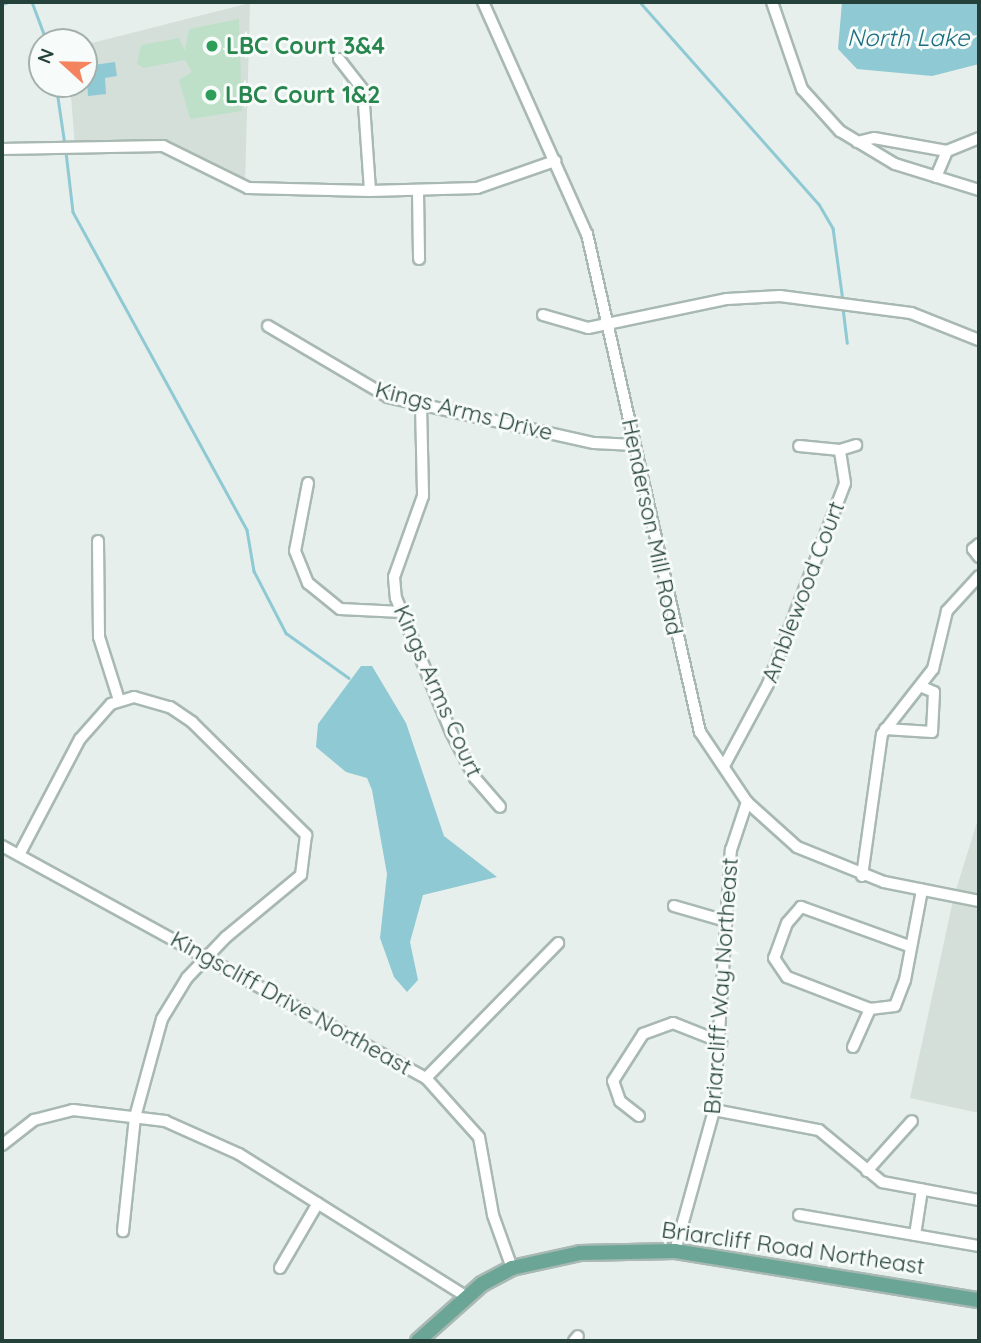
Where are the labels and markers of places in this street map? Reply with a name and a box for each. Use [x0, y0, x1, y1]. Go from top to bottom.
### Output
place label: LBC Court 3&4 [226, 32, 385, 60]
marker: LBC Court 3&4 [204, 38, 220, 54]
place label: LBC Court 1&2 [225, 81, 380, 109]
marker: LBC Court 1&2 [203, 87, 219, 103]

